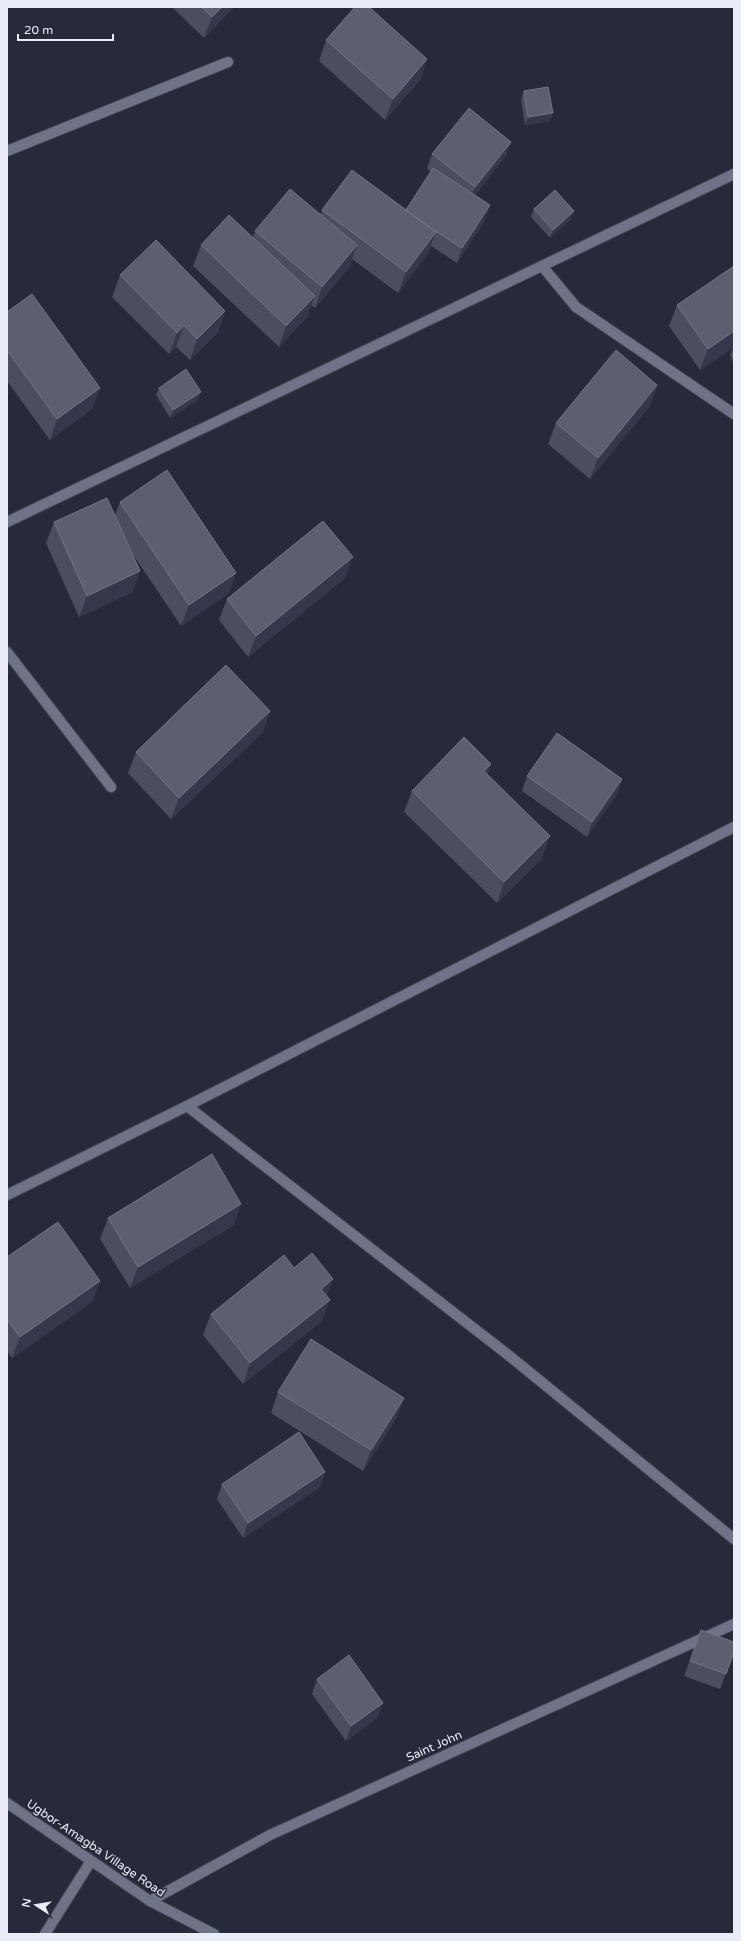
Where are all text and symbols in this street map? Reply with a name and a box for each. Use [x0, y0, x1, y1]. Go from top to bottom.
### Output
scale bar [18, 16, 113, 42]
text: 20 m [24, 23, 53, 37]
street label: Saint John [404, 1728, 464, 1764]
street label: Ugbor-Amagba Village Road [24, 1796, 168, 1900]
north arrow [16, 1885, 56, 1925]
text: N [19, 1897, 34, 1909]

